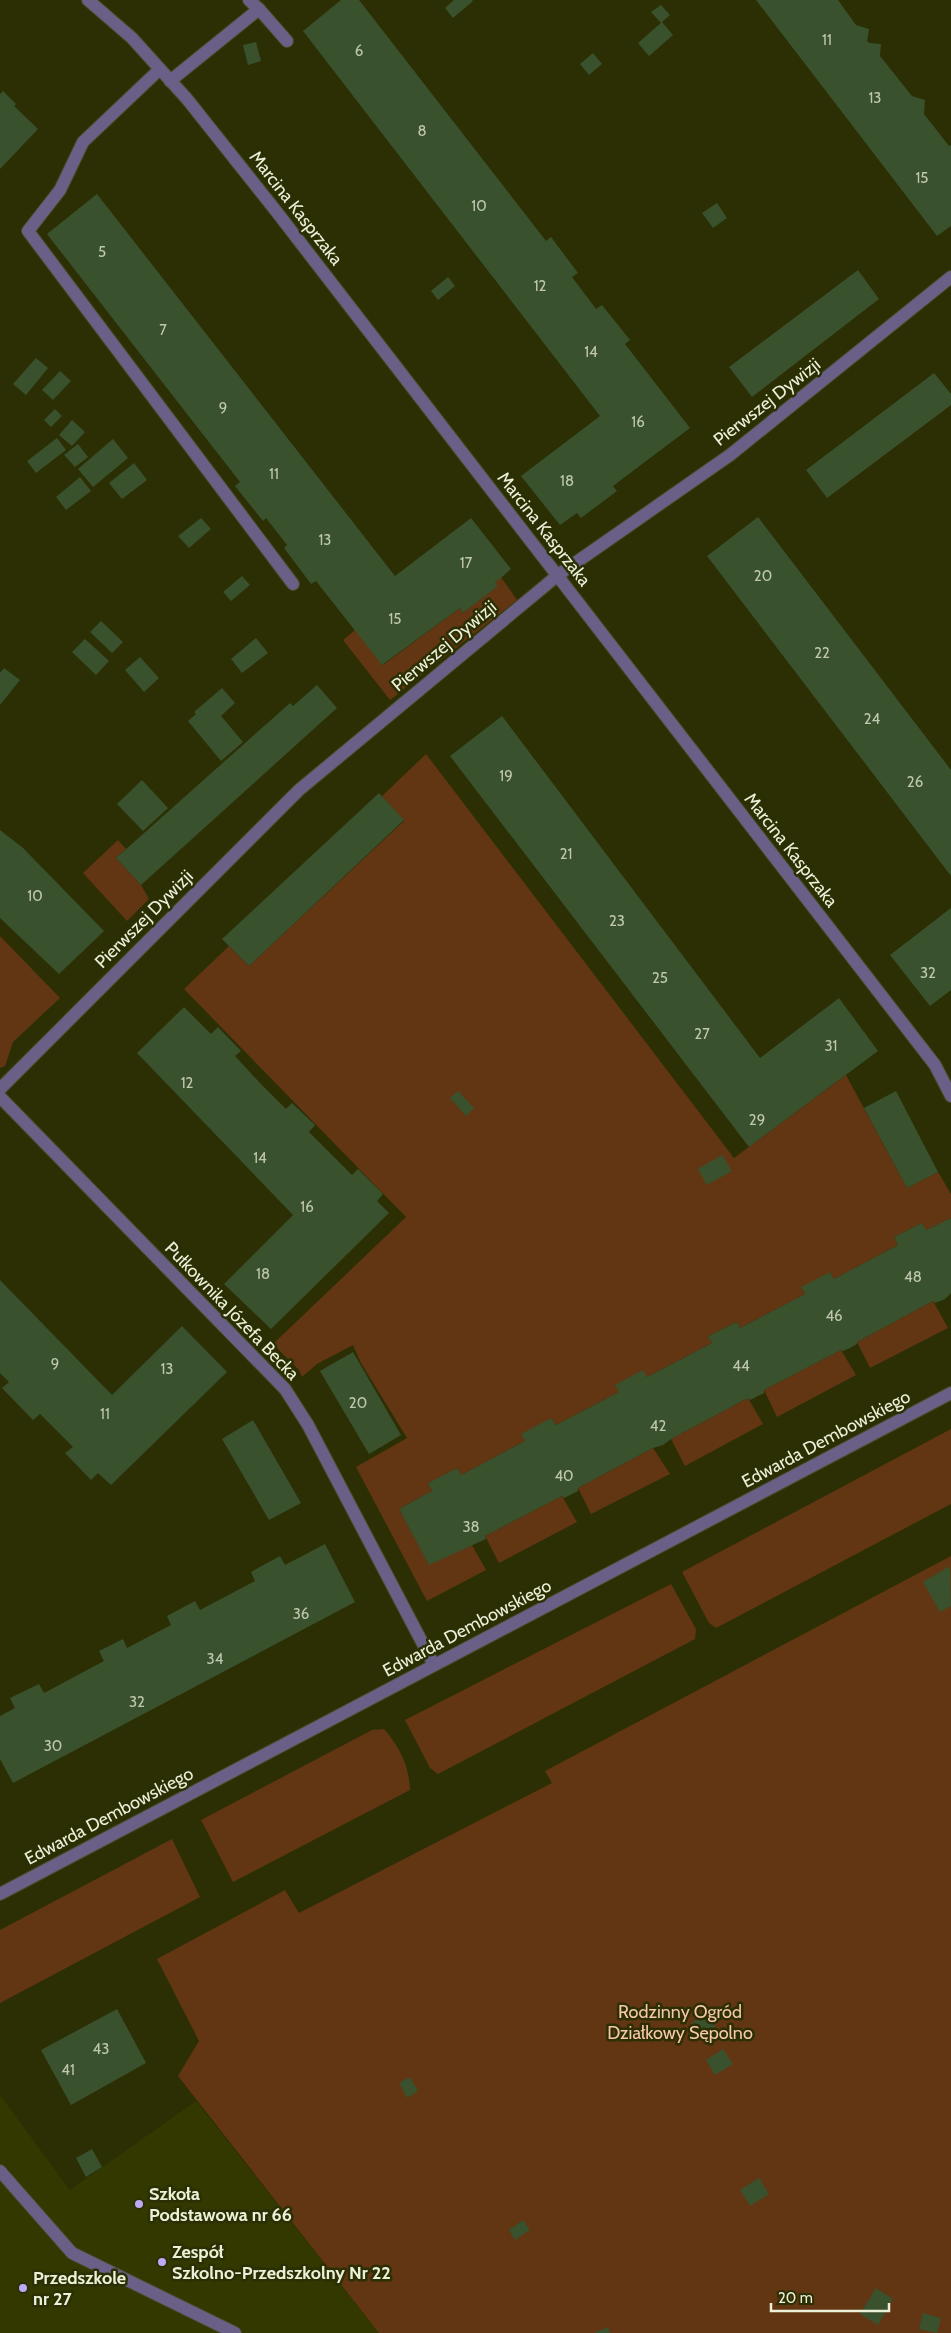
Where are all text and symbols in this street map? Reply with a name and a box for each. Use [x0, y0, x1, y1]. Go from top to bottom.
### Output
house number: 11 [822, 31, 832, 49]
house number: 6 [355, 42, 363, 60]
house number: 13 [868, 89, 882, 107]
house number: 8 [417, 122, 427, 140]
street label: Marcina Kasprzaka [245, 146, 348, 270]
house number: 15 [915, 169, 929, 187]
house number: 10 [471, 197, 487, 215]
house number: 5 [98, 243, 106, 261]
house number: 12 [534, 277, 547, 295]
house number: 7 [159, 321, 167, 339]
house number: 14 [584, 343, 598, 361]
street label: Pierwszej Dywizji [709, 353, 825, 451]
house number: 9 [219, 399, 227, 417]
house number: 16 [631, 413, 645, 431]
house number: 11 [269, 465, 279, 483]
street label: Marcina Kasprzaka [493, 467, 596, 591]
house number: 18 [560, 472, 574, 490]
house number: 13 [318, 531, 332, 549]
house number: 17 [460, 554, 473, 572]
house number: 20 [754, 567, 772, 585]
street label: Pierwszej Dywizji [387, 596, 501, 696]
house number: 15 [388, 610, 402, 628]
house number: 22 [814, 644, 830, 662]
house number: 24 [864, 710, 881, 728]
house number: 19 [499, 767, 513, 785]
house number: 26 [907, 773, 923, 791]
street label: Marcina Kasprzaka [740, 788, 843, 912]
house number: 21 [560, 845, 572, 863]
street label: Pierwszej Dywizji [90, 865, 198, 973]
house number: 10 [27, 887, 43, 905]
house number: 23 [609, 912, 625, 930]
house number: 32 [920, 964, 936, 982]
house number: 25 [652, 969, 668, 987]
house number: 27 [694, 1025, 710, 1043]
house number: 31 [824, 1037, 838, 1055]
house number: 12 [181, 1074, 194, 1092]
house number: 29 [749, 1111, 765, 1129]
house number: 14 [253, 1149, 267, 1167]
house number: 16 [300, 1198, 314, 1216]
street label: Pułkownika Józefa Becka [160, 1237, 304, 1385]
house number: 18 [256, 1265, 270, 1283]
house number: 48 [904, 1268, 922, 1286]
house number: 46 [825, 1307, 843, 1325]
house number: 9 [51, 1355, 59, 1373]
house number: 44 [732, 1357, 750, 1375]
house number: 13 [160, 1360, 174, 1378]
street label: Edwarda Dembowskiego [738, 1385, 914, 1493]
house number: 20 [349, 1394, 367, 1412]
house number: 11 [100, 1405, 110, 1423]
house number: 42 [650, 1417, 666, 1435]
house number: 40 [554, 1467, 574, 1485]
house number: 38 [462, 1518, 480, 1536]
street label: Edwarda Dembowskiego [379, 1574, 555, 1682]
house number: 36 [293, 1605, 309, 1623]
house number: 34 [207, 1650, 224, 1668]
house number: 32 [129, 1693, 145, 1711]
house number: 30 [44, 1737, 62, 1755]
street label: Edwarda Dembowskiego [21, 1762, 197, 1870]
park label: Rodzinny Ogród Działkowy Sępolno [607, 2001, 753, 2044]
house number: 43 [93, 2040, 109, 2058]
house number: 41 [61, 2061, 75, 2079]
place label: Szkoła Podstawowa nr 66 [149, 2183, 292, 2226]
marker: Szkoła Podstawowa nr 66 [133, 2198, 145, 2210]
place label: Zespół Szkolno-Przedszkolny Nr 22 [172, 2241, 391, 2284]
marker: Zespół Szkolno-Przedszkolny Nr 22 [156, 2256, 168, 2268]
place label: Przedszkole nr 27 [33, 2267, 126, 2310]
scale bar [771, 2280, 888, 2312]
marker: Przedszkole nr 27 [17, 2282, 29, 2294]
text: 20 m [778, 2289, 813, 2307]

